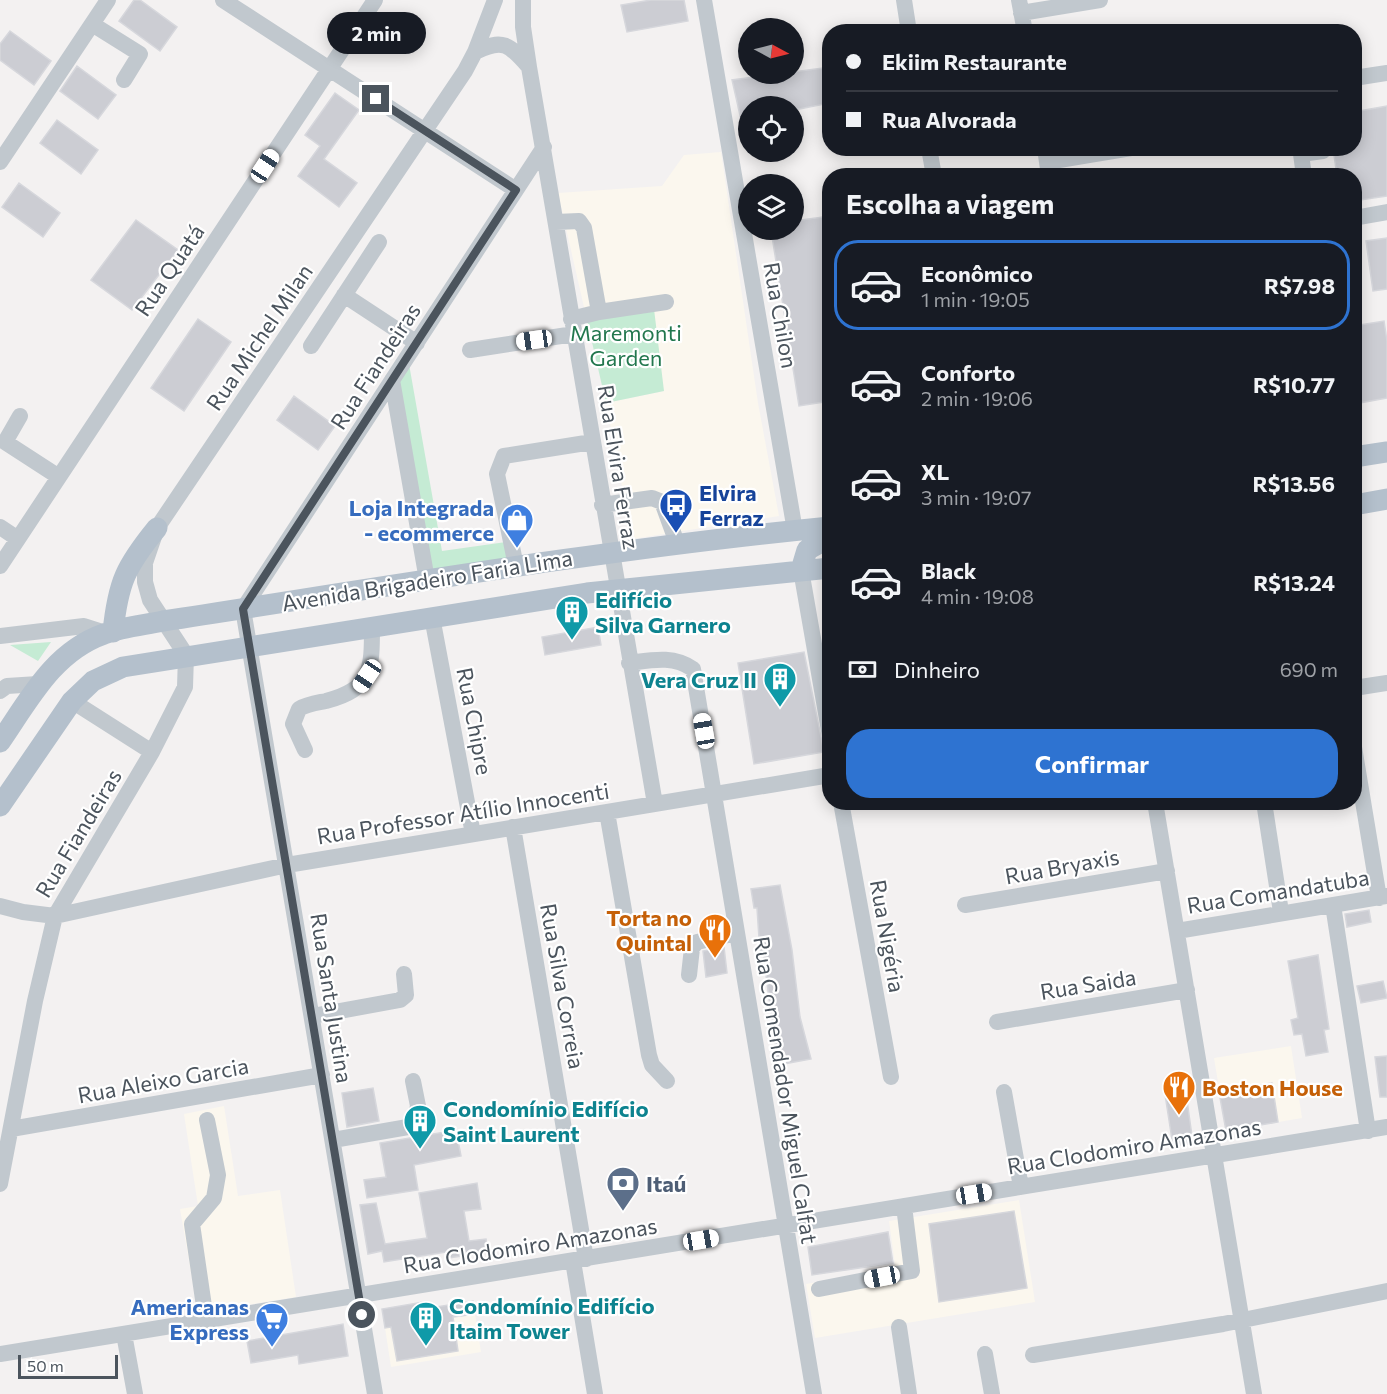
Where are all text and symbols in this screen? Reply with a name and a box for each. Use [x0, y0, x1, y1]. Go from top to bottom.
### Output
callout: 2 min [326, 12, 425, 54]
north arrow [738, 18, 804, 84]
map controls [738, 18, 804, 240]
text: 2 min [352, 21, 401, 45]
text: Ekiim Restaurante [882, 48, 1067, 75]
route end [362, 85, 389, 112]
button: locate [738, 96, 804, 162]
text: Rua Alvorada [882, 106, 1017, 133]
car [248, 146, 282, 186]
button: layers [738, 174, 804, 240]
text: Escolha a viagem [846, 187, 1054, 220]
street label: Rua Quatá [128, 219, 210, 321]
icon: car [849, 258, 903, 312]
street label: Rua Michel Milan [200, 259, 318, 415]
street label: Rua Chilon [758, 260, 804, 370]
text: Econômico [921, 260, 1033, 287]
text: R$7.98 [1264, 272, 1335, 299]
text: 1 min · 19:05 [921, 287, 1030, 311]
street label: Rua Fiandeiras [324, 298, 426, 434]
park label: Maremonti Garden [570, 319, 682, 371]
car [515, 329, 553, 351]
icon: car [849, 357, 903, 411]
text: Conforto [921, 359, 1015, 386]
text: R$10.77 [1253, 371, 1335, 398]
street label: Rua Elvira Ferraz [593, 383, 645, 551]
text: 2 min · 19:06 [921, 386, 1033, 410]
icon: car [849, 456, 903, 510]
text: XL [921, 458, 949, 485]
text: R$13.56 [1252, 470, 1335, 497]
place label: Elvira Ferraz [699, 479, 764, 531]
text: 3 min · 19:07 [921, 485, 1032, 509]
bus stop icon: Elvira Ferraz [658, 487, 694, 534]
place label: Loja Integrada - ecommerce [349, 494, 494, 546]
shop icon: Loja Integrada - ecommerce [499, 502, 535, 549]
street label: Avenida Brigadeiro Faria Lima [280, 544, 574, 616]
icon: car [849, 555, 903, 609]
text: Black [921, 557, 976, 584]
text: R$13.24 [1253, 569, 1335, 596]
text: 4 min · 19:08 [921, 584, 1034, 608]
place label: Edifício Silva Garnero [595, 586, 731, 638]
building icon: Edifício Silva Garnero [554, 594, 590, 641]
icon: cash [846, 653, 879, 686]
car [349, 656, 385, 696]
text: Dinheiro [894, 656, 980, 683]
text: 690 m [1280, 657, 1338, 681]
building icon: Vera Cruz II [762, 661, 798, 708]
street label: Rua Chipre [451, 665, 499, 777]
place label: Vera Cruz II [641, 666, 757, 693]
car [692, 712, 716, 750]
button: Confirmar [846, 729, 1338, 798]
street label: Rua Fiandeiras [29, 764, 127, 902]
street label: Rua Professor Atílio Innocenti [315, 777, 611, 849]
street label: Rua Bryaxis [1003, 843, 1121, 889]
street label: Rua Comandatuba [1185, 863, 1371, 919]
street label: Rua Nigéria [865, 877, 911, 995]
street label: Rua Silva Correia [535, 901, 591, 1071]
place label: Torta no Quintal [606, 904, 692, 956]
street label: Rua Santa Justina [305, 911, 359, 1085]
restaurant icon: Torta no Quintal [697, 912, 733, 959]
street label: Rua Comendador Miguel Calfat [748, 934, 824, 1246]
street label: Rua Saida [1038, 963, 1138, 1005]
street label: Rua Aleixo Garcia [75, 1052, 251, 1108]
restaurant icon: Boston House [1161, 1069, 1197, 1116]
place label: Boston House [1202, 1074, 1343, 1101]
place label: Condomínio Edifício Saint Laurent [443, 1095, 649, 1147]
building icon: Condomínio Edifício Saint Laurent [402, 1103, 438, 1150]
street label: Rua Clodomiro Amazonas [1005, 1113, 1263, 1179]
bank icon: Itaú [605, 1165, 641, 1212]
place label: Itaú [646, 1170, 686, 1197]
car [955, 1182, 993, 1206]
street label: Rua Clodomiro Amazonas [401, 1212, 659, 1278]
car [682, 1228, 720, 1252]
car [863, 1265, 901, 1289]
place label: Condomínio Edifício Itaim Tower [449, 1292, 655, 1344]
place label: Americanas Express [130, 1293, 249, 1345]
building icon: Condomínio Edifício Itaim Tower [408, 1300, 444, 1347]
supermarket icon: Americanas Express [254, 1301, 290, 1348]
route start [348, 1301, 375, 1328]
scale bar [18, 1352, 118, 1380]
text: 50 m [27, 1356, 64, 1375]

